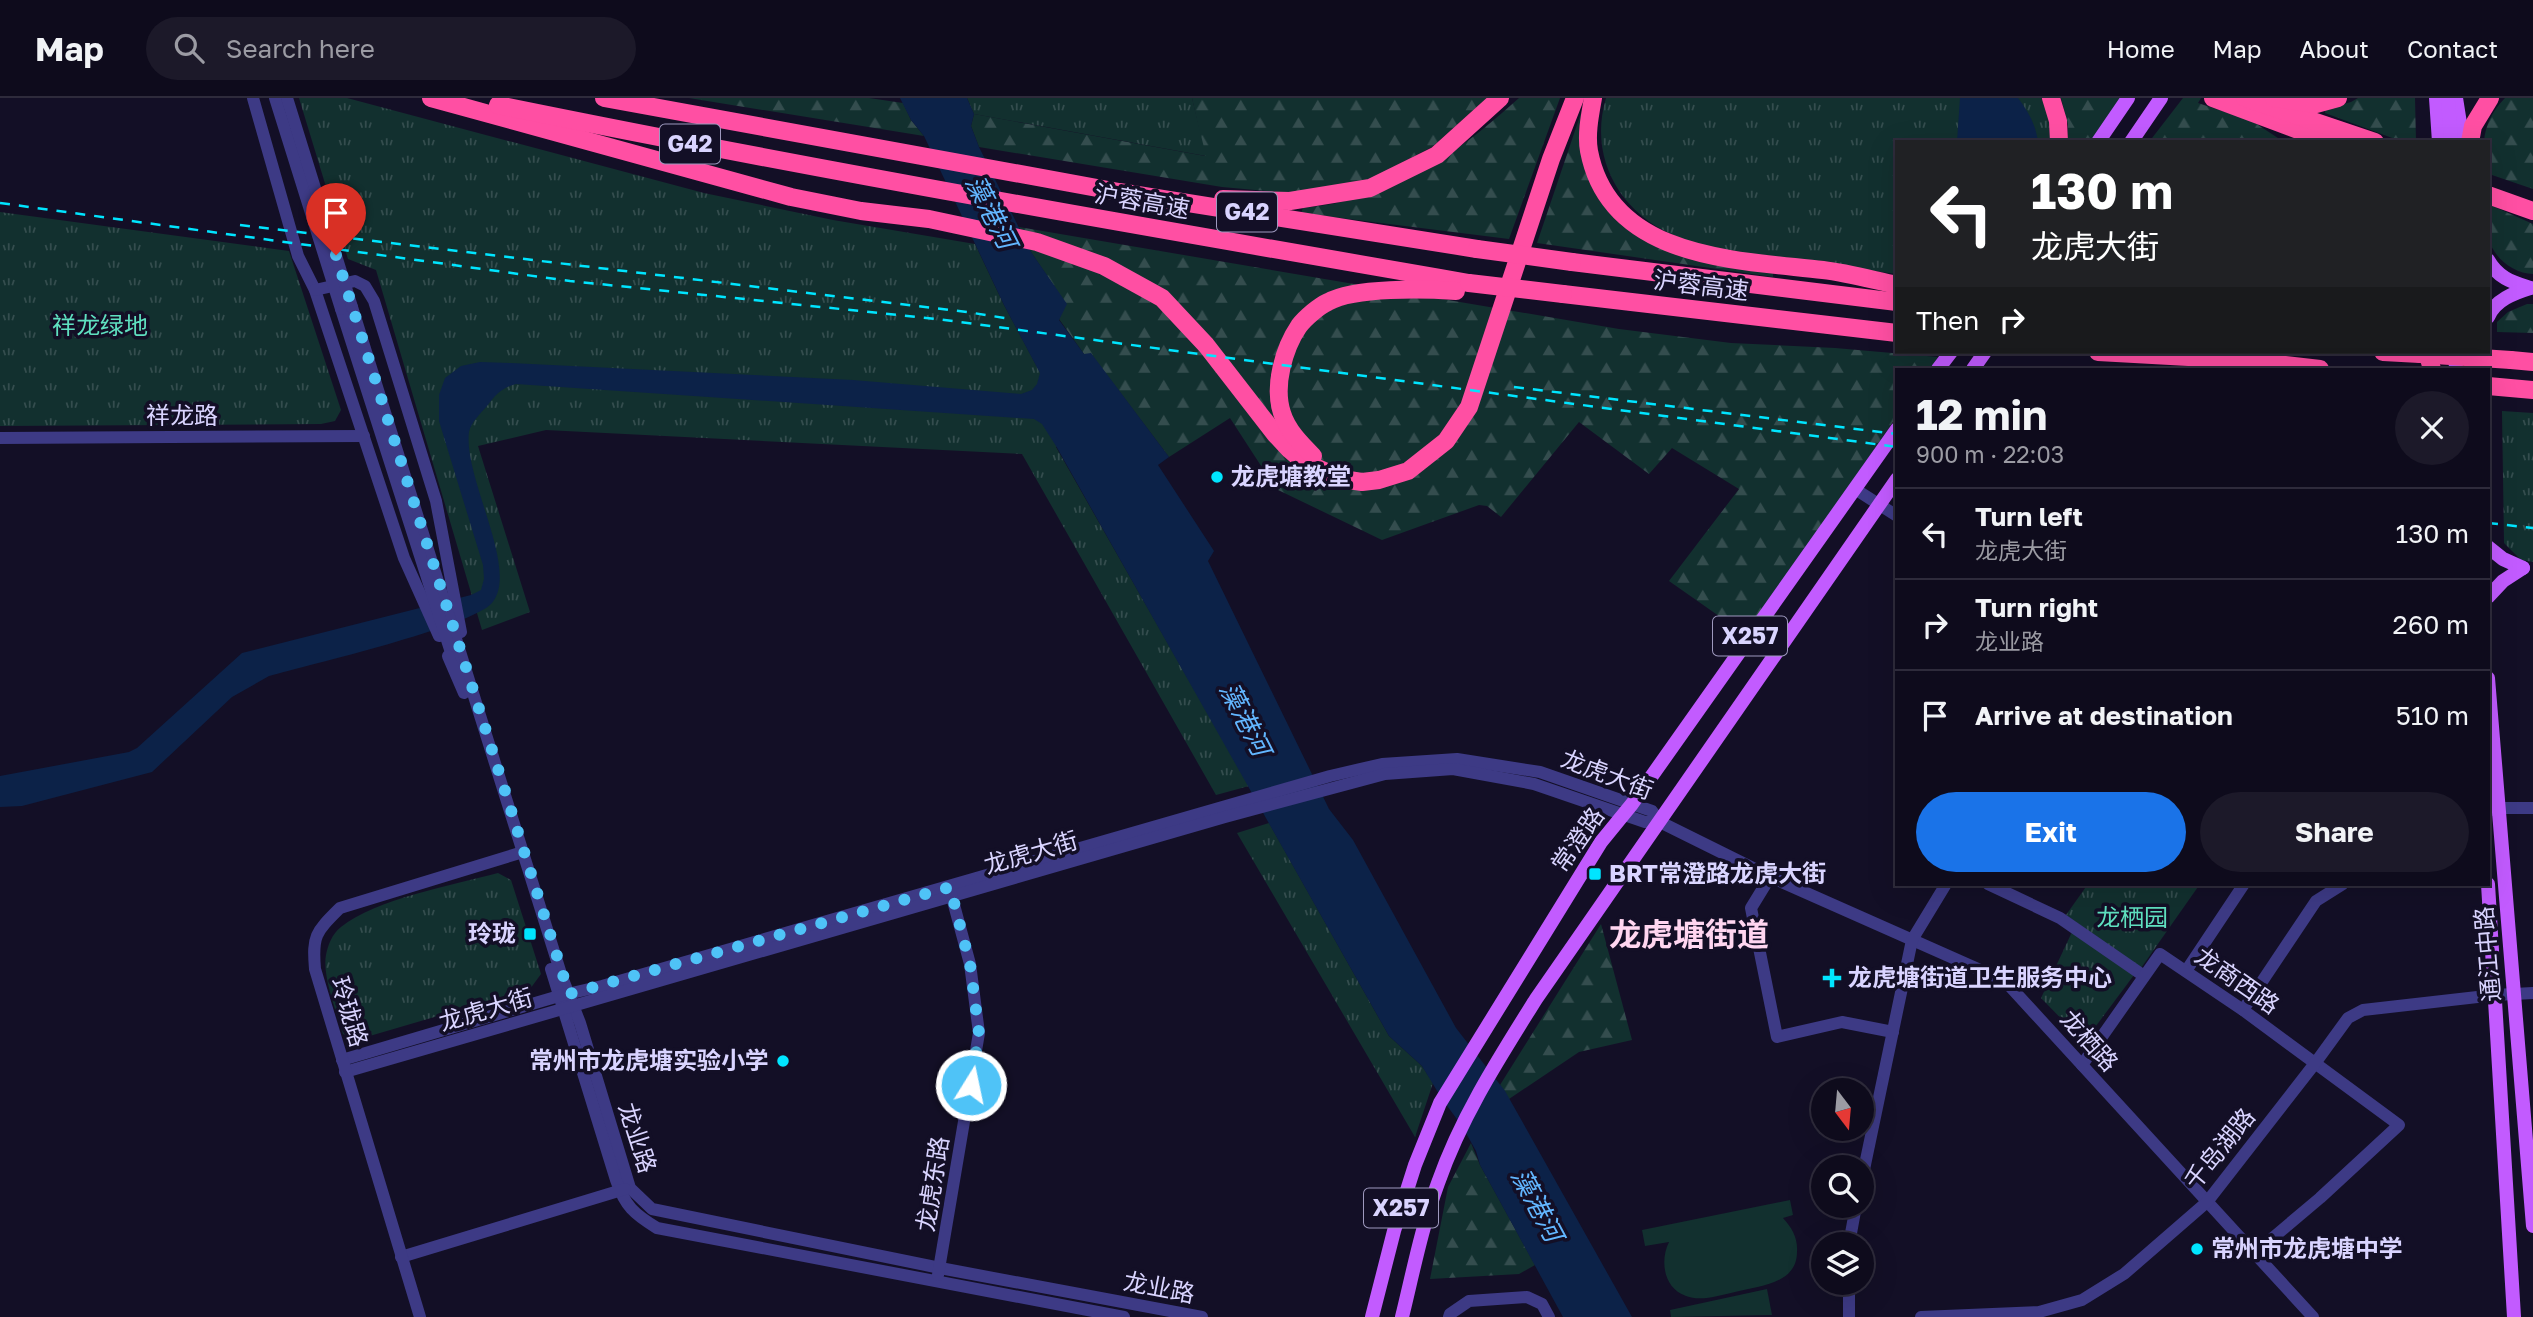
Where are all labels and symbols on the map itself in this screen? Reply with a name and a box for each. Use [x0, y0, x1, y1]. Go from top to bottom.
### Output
road number: G42 [660, 124, 720, 164]
water label: 藻港河 [960, 170, 1025, 258]
street label: 沪蓉高速 [1092, 178, 1192, 223]
pin [306, 183, 366, 255]
road number: G42 [1217, 192, 1277, 232]
street label: 沪蓉高速 [1652, 264, 1751, 305]
park label: 祥龙绿地 [52, 310, 148, 339]
street label: 祥龙路 [146, 400, 218, 429]
place label: 龙虎塘教堂 [1231, 461, 1351, 490]
marker: 龙虎塘教堂 [1209, 469, 1225, 485]
road number: X257 [1713, 616, 1787, 656]
water label: 藻港河 [1214, 677, 1279, 765]
street label: 龙虎大街 [1558, 743, 1658, 804]
street label: 常澄路 [1544, 801, 1609, 877]
street label: 龙虎大街 [980, 824, 1081, 879]
place label: BRT常澄路龙虎大街 [1609, 858, 1826, 887]
marker: BRT常澄路龙虎大街 [1587, 866, 1603, 882]
park label: 龙栖园 [2096, 902, 2168, 931]
street label: 通江中路 [2468, 905, 2505, 1003]
district label: 龙虎塘街道 [1609, 915, 1769, 953]
place label: 玲珑 [468, 918, 516, 947]
marker: 玲珑 [522, 926, 538, 942]
street label: 龙商西路 [2190, 940, 2285, 1019]
place label: 龙虎塘街道卫生服务中心 [1848, 962, 2112, 991]
marker: 龙虎塘街道卫生服务中心 [1822, 968, 1842, 988]
street label: 玲珑路 [326, 973, 375, 1050]
street label: 龙虎大街 [435, 981, 536, 1036]
street label: 龙栖路 [2055, 1004, 2125, 1076]
place label: 常州市龙虎塘实验小学 [529, 1045, 769, 1074]
position arrow [934, 1048, 1008, 1122]
marker: 常州市龙虎塘实验小学 [775, 1053, 791, 1069]
north arrow [1811, 1078, 1874, 1141]
street label: 龙业路 [614, 1099, 663, 1176]
street label: 千岛湖路 [2177, 1102, 2260, 1194]
street label: 龙虎东路 [910, 1134, 953, 1233]
water label: 藻港河 [1505, 1163, 1572, 1251]
road number: X257 [1364, 1189, 1438, 1228]
place label: 常州市龙虎塘中学 [2211, 1233, 2403, 1262]
marker: 常州市龙虎塘中学 [2189, 1241, 2205, 1257]
street label: 龙业路 [1121, 1265, 1197, 1308]

